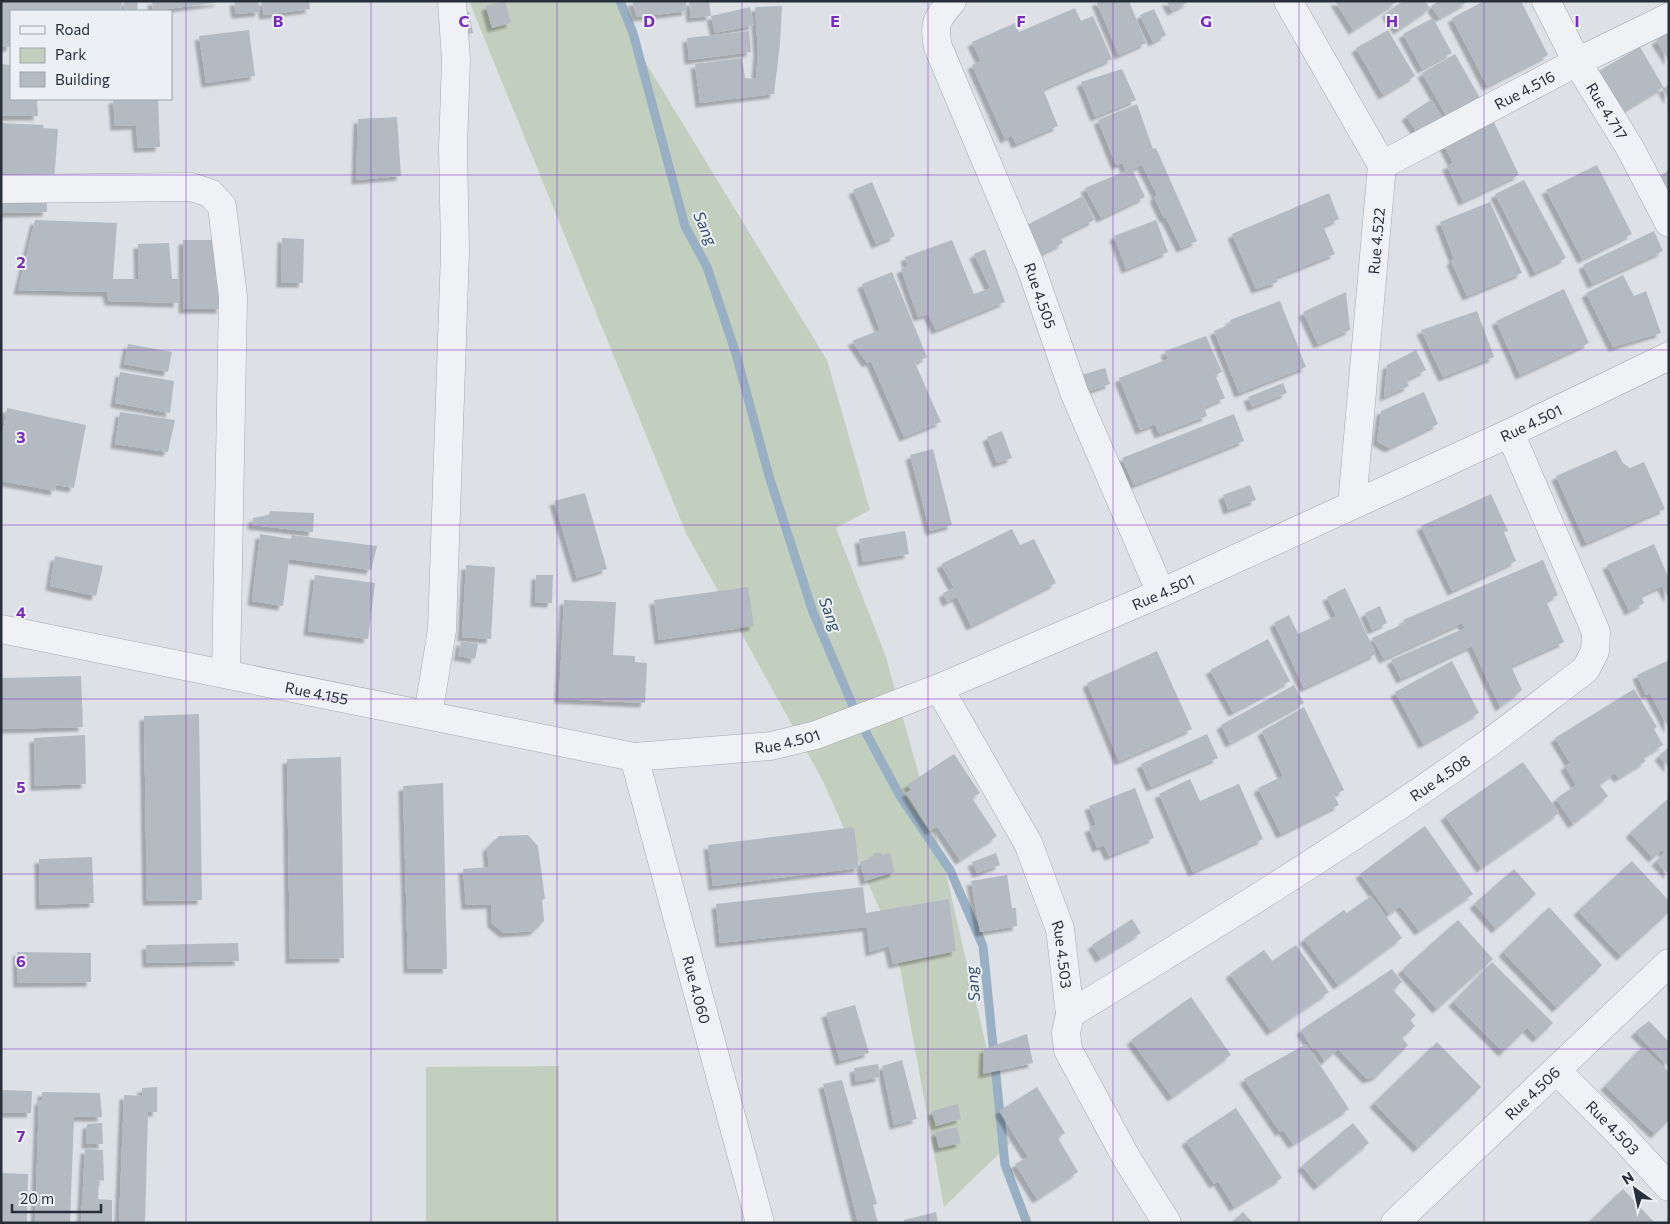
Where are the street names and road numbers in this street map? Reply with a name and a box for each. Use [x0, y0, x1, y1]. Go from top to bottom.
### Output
street label: Rue 4.516 [1491, 66, 1558, 113]
street label: Rue 4.717 [1583, 79, 1632, 143]
street label: Rue 4.522 [1364, 207, 1388, 275]
street label: Rue 4.505 [1021, 260, 1060, 331]
street label: Rue 4.501 [1497, 400, 1565, 445]
street label: Rue 4.501 [1129, 570, 1197, 613]
street label: Rue 4.155 [283, 678, 350, 708]
street label: Rue 4.501 [754, 725, 823, 756]
street label: Rue 4.508 [1406, 750, 1473, 805]
street label: Rue 4.503 [1049, 918, 1076, 989]
street label: Rue 4.060 [679, 953, 715, 1026]
street label: Rue 4.506 [1501, 1063, 1563, 1123]
street label: Rue 4.503 [1583, 1097, 1643, 1158]

